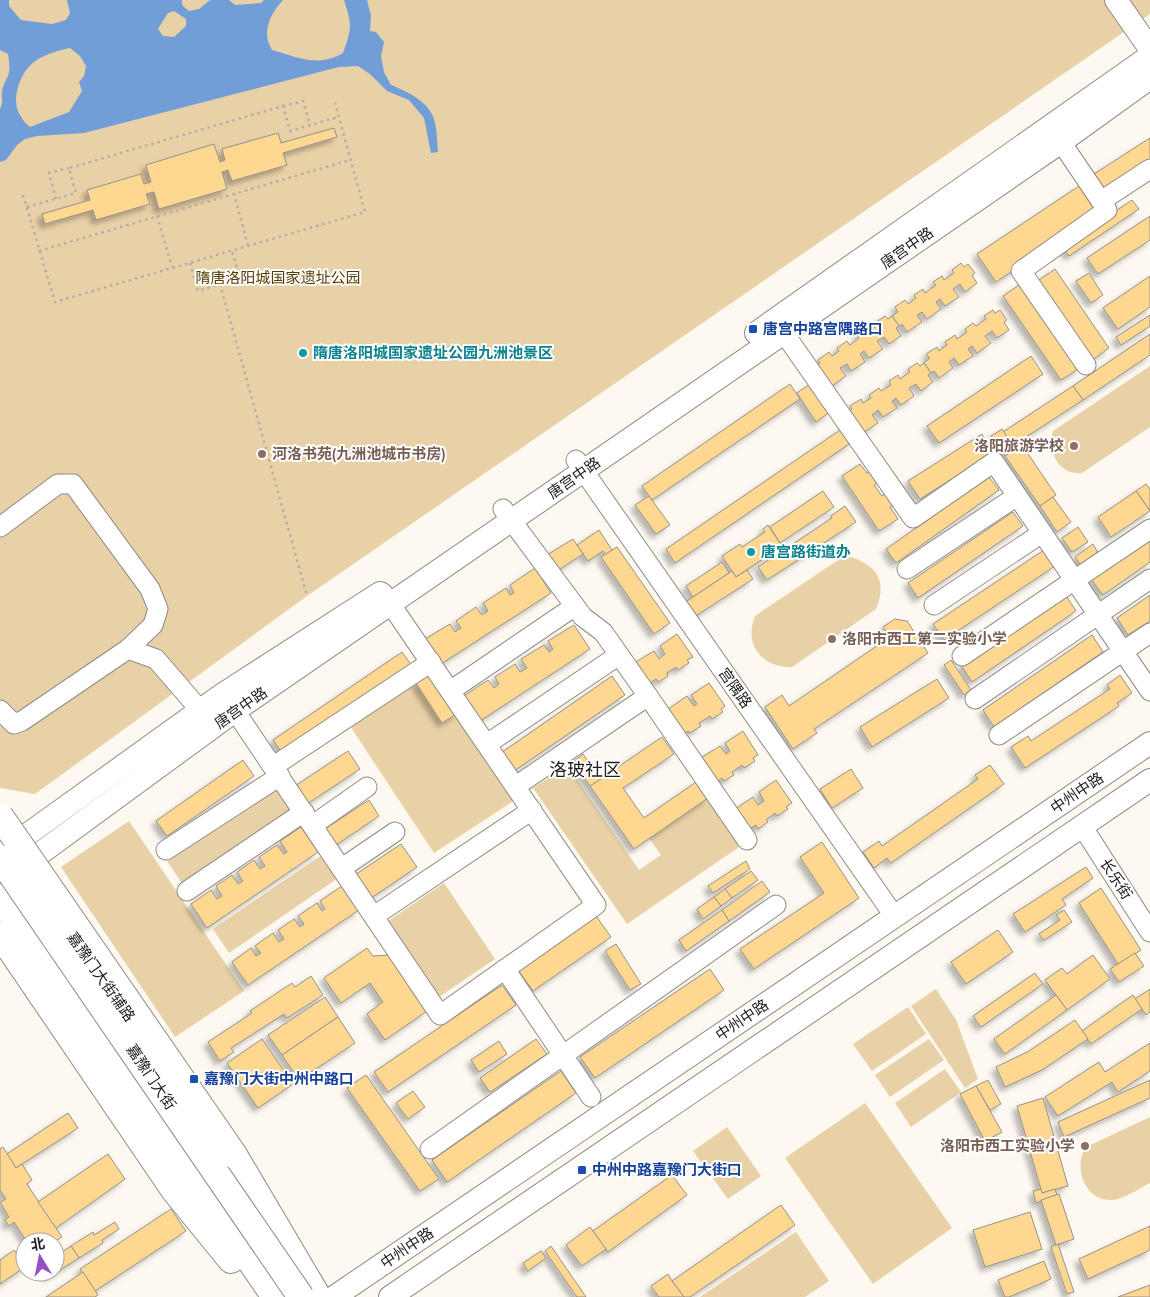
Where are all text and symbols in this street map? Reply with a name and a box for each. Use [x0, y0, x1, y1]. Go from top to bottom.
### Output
street label: 唐宫中路 [877, 223, 937, 273]
park label: 隋唐洛阳城国家遗址公园 [195, 268, 361, 287]
place label: 唐宫中路宫隅路口 [763, 319, 883, 338]
marker: 唐宫中路宫隅路口 [747, 323, 759, 335]
place label: 隋唐洛阳城国家遗址公园九洲池景区 [313, 343, 553, 362]
marker: 隋唐洛阳城国家遗址公园九洲池景区 [297, 347, 309, 359]
place label: 洛阳旅游学校 [974, 436, 1064, 455]
marker: 洛阳旅游学校 [1068, 440, 1080, 452]
place label: 河洛书苑(九洲池城市书房) [272, 444, 445, 463]
marker: 河洛书苑(九洲池城市书房) [256, 448, 268, 460]
street label: 唐宫中路 [544, 453, 604, 503]
place label: 唐宫路街道办 [761, 542, 851, 561]
marker: 唐宫路街道办 [745, 546, 757, 558]
place label: 洛阳市西工第二实验小学 [842, 629, 1007, 648]
marker: 洛阳市西工第二实验小学 [826, 633, 838, 645]
street label: 宫隅路 [715, 664, 756, 712]
street label: 唐宫中路 [211, 683, 271, 733]
district label: 洛玻社区 [549, 758, 621, 781]
street label: 中州中路 [1047, 768, 1107, 817]
street label: 长乐街 [1096, 855, 1137, 903]
street label: 嘉豫门大街辅路 [64, 928, 139, 1025]
street label: 中州中路 [712, 995, 772, 1044]
street label: 嘉豫门大街 [123, 1040, 180, 1113]
place label: 嘉豫门大街中州中路口 [204, 1069, 354, 1088]
marker: 嘉豫门大街中州中路口 [188, 1073, 200, 1085]
place label: 洛阳市西工实验小学 [940, 1136, 1075, 1155]
marker: 洛阳市西工实验小学 [1079, 1140, 1091, 1152]
place label: 中州中路嘉豫门大街口 [592, 1160, 742, 1179]
marker: 中州中路嘉豫门大街口 [576, 1164, 588, 1176]
street label: 中州中路 [377, 1223, 437, 1272]
north arrow [15, 1232, 65, 1282]
text: 北 [29, 1234, 46, 1254]

